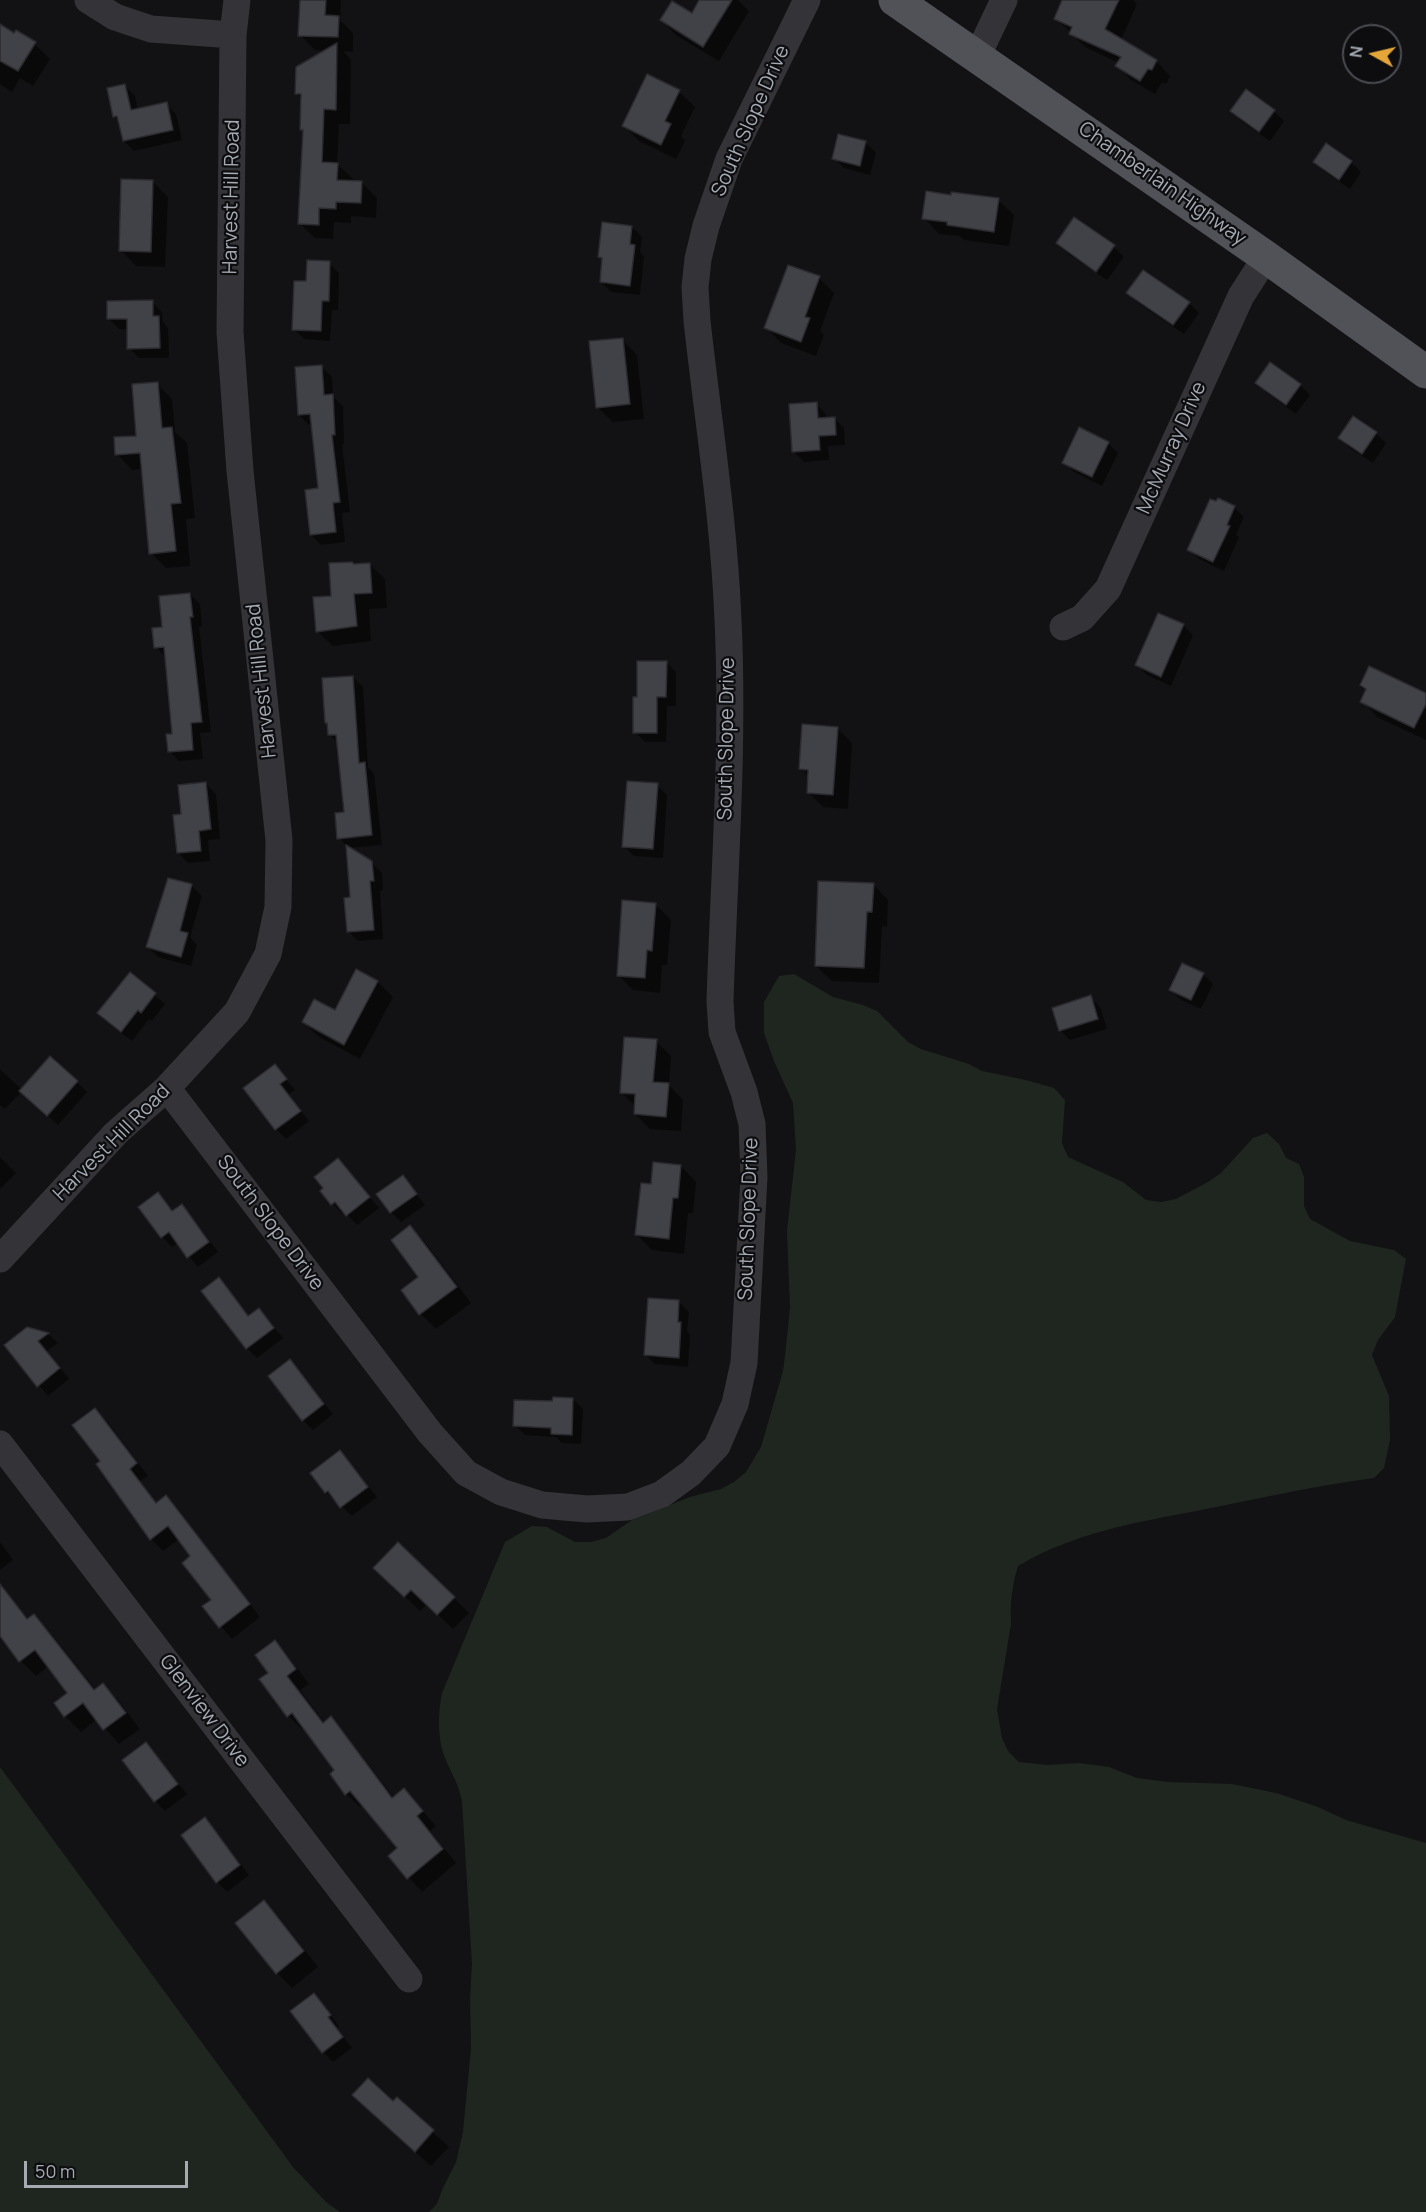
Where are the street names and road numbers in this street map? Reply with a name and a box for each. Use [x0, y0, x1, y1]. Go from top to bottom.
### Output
street label: South Slope Drive [707, 42, 795, 200]
street label: Chamberlain Highway [1074, 117, 1250, 251]
street label: Harvest Hill Road [219, 119, 245, 275]
street label: McMurray Drive [1132, 378, 1212, 518]
street label: Harvest Hill Road [242, 603, 282, 759]
street label: South Slope Drive [714, 657, 740, 821]
street label: Harvest Hill Road [49, 1080, 175, 1206]
street label: South Slope Drive [734, 1137, 764, 1301]
street label: South Slope Drive [211, 1151, 329, 1295]
street label: Glenview Drive [154, 1650, 254, 1772]

